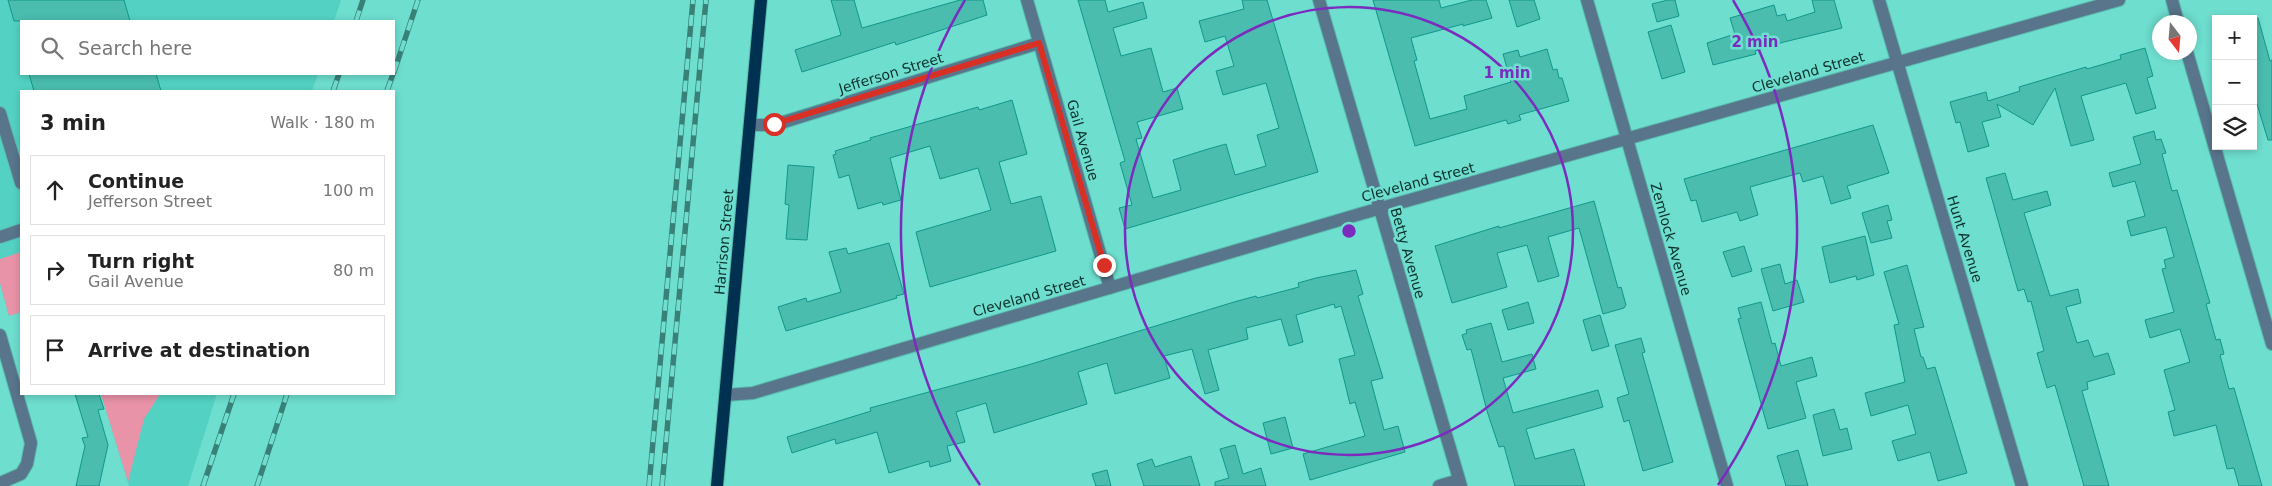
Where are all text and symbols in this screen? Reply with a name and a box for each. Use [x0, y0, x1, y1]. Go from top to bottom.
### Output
north arrow [2152, 15, 2197, 60]
map controls [2212, 15, 2257, 150]
button: + [2212, 15, 2257, 60]
search box [20, 20, 395, 75]
text: 2 min [1731, 33, 1779, 51]
icon: search [38, 34, 66, 62]
text: Search here [78, 37, 192, 59]
street label: Cleveland Street [1750, 48, 1867, 96]
street label: Jefferson Street [836, 49, 946, 97]
button: − [2212, 60, 2257, 105]
text: 1 min [1483, 64, 1531, 82]
street label: Gail Avenue [1064, 98, 1102, 182]
button: layers [2212, 105, 2257, 150]
text: 3 min [40, 111, 106, 135]
text: Walk · 180 m [270, 113, 375, 132]
route start [763, 113, 786, 136]
street label: Cleveland Street [1360, 159, 1477, 205]
text: Continue [88, 170, 184, 192]
icon: ahead [41, 176, 69, 204]
text: 100 m [323, 181, 374, 200]
street label: Zemlock Avenue [1647, 181, 1695, 297]
street label: Harrison Street [711, 188, 737, 295]
text: Jefferson Street [88, 192, 212, 211]
street label: Hunt Avenue [1944, 194, 1986, 284]
street label: Betty Avenue [1387, 206, 1429, 300]
centre of rings [1340, 222, 1358, 240]
text: Turn right [88, 250, 194, 272]
route end [1093, 254, 1116, 277]
icon: right [41, 256, 69, 284]
text: 80 m [333, 261, 374, 280]
text: Gail Avenue [88, 272, 184, 291]
street label: Cleveland Street [971, 272, 1088, 320]
icon: arrive [41, 336, 69, 364]
text: Arrive at destination [88, 339, 310, 361]

